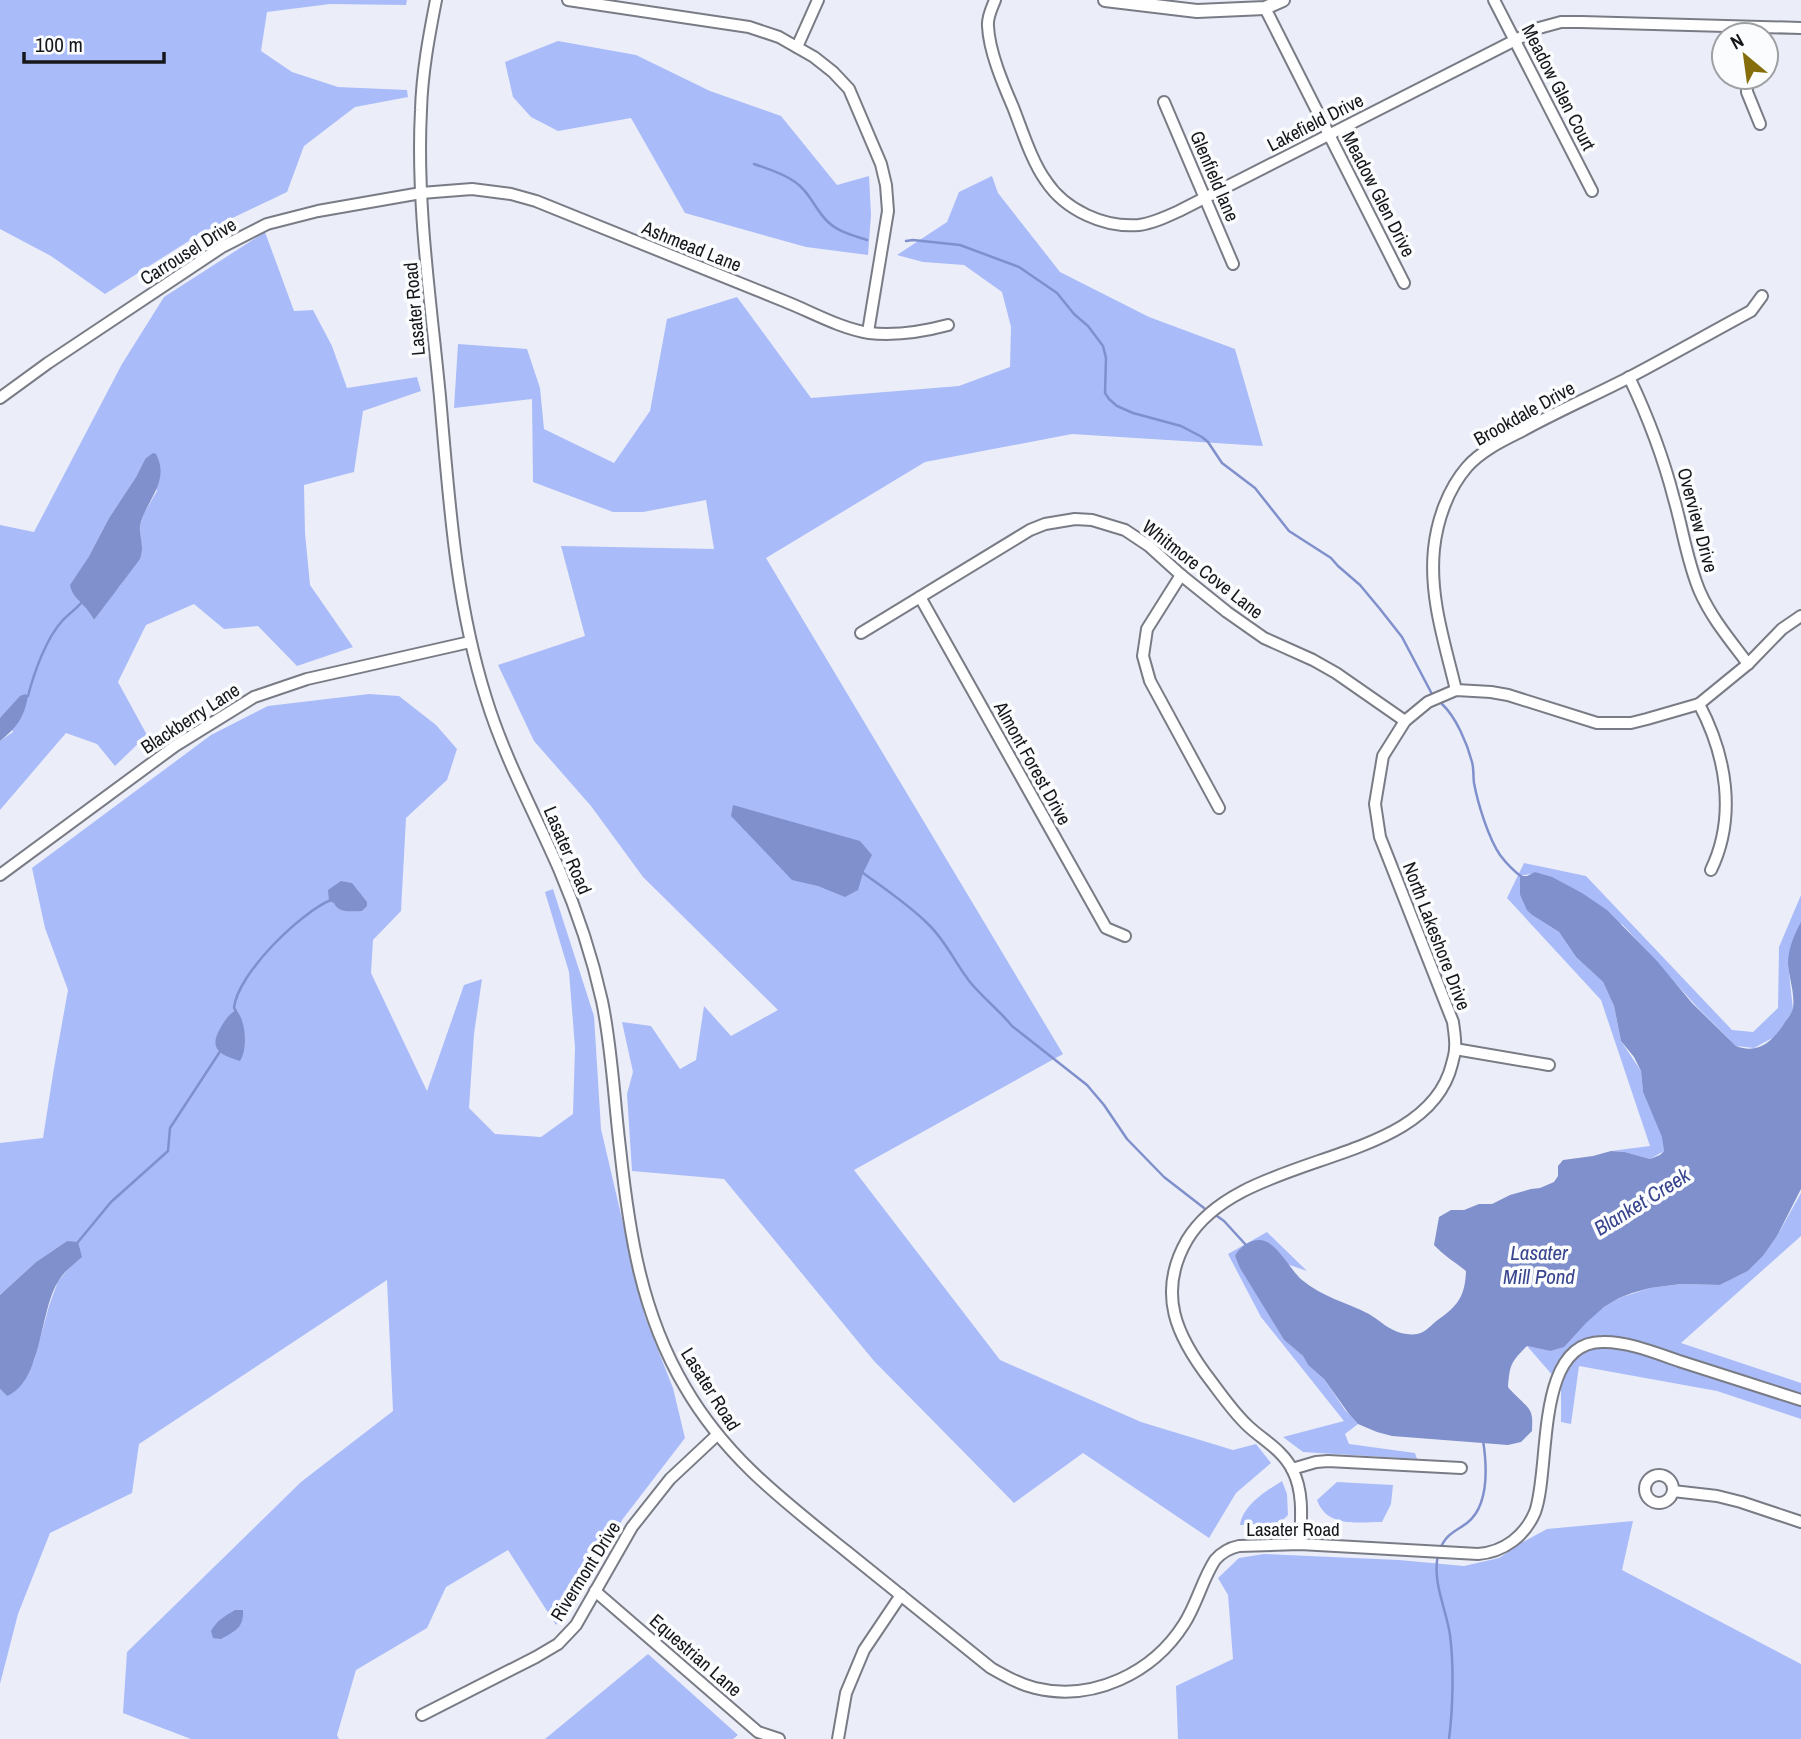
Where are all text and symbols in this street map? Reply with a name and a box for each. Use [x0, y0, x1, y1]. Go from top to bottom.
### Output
street label: Meadow Glen Court [1516, 19, 1602, 155]
scale bar [24, 21, 164, 65]
north arrow [1710, 21, 1780, 91]
text: N [1726, 27, 1748, 55]
text: 100 m [35, 30, 83, 59]
street label: Lakefield Drive [1262, 87, 1368, 157]
street label: Glenfield lane [1184, 127, 1246, 225]
street label: Meadow Glen Drive [1336, 127, 1422, 261]
street label: Carrousel Drive [135, 211, 241, 291]
street label: Ashmead Lane [638, 214, 745, 278]
street label: Lasater Road [397, 261, 431, 357]
street label: Brookdale Drive [1469, 375, 1579, 451]
street label: Overview Drive [1672, 465, 1724, 575]
street label: Whitmore Cove Lane [1137, 513, 1269, 625]
street label: Blackberry Lane [136, 676, 244, 760]
street label: Almont Forest Drive [988, 696, 1078, 830]
street label: Lasater Road [538, 802, 598, 898]
street label: North Lakeshore Drive [1397, 858, 1477, 1014]
water label: Blanket Creek [1588, 1160, 1696, 1243]
water label: Lasater Mill Pond [1503, 1238, 1575, 1291]
street label: Lasater Road [675, 1342, 747, 1436]
street label: Rivermont Drive [544, 1516, 626, 1626]
street label: Lasater Road [1246, 1516, 1340, 1542]
street label: Equestrian Lane [644, 1608, 748, 1702]

